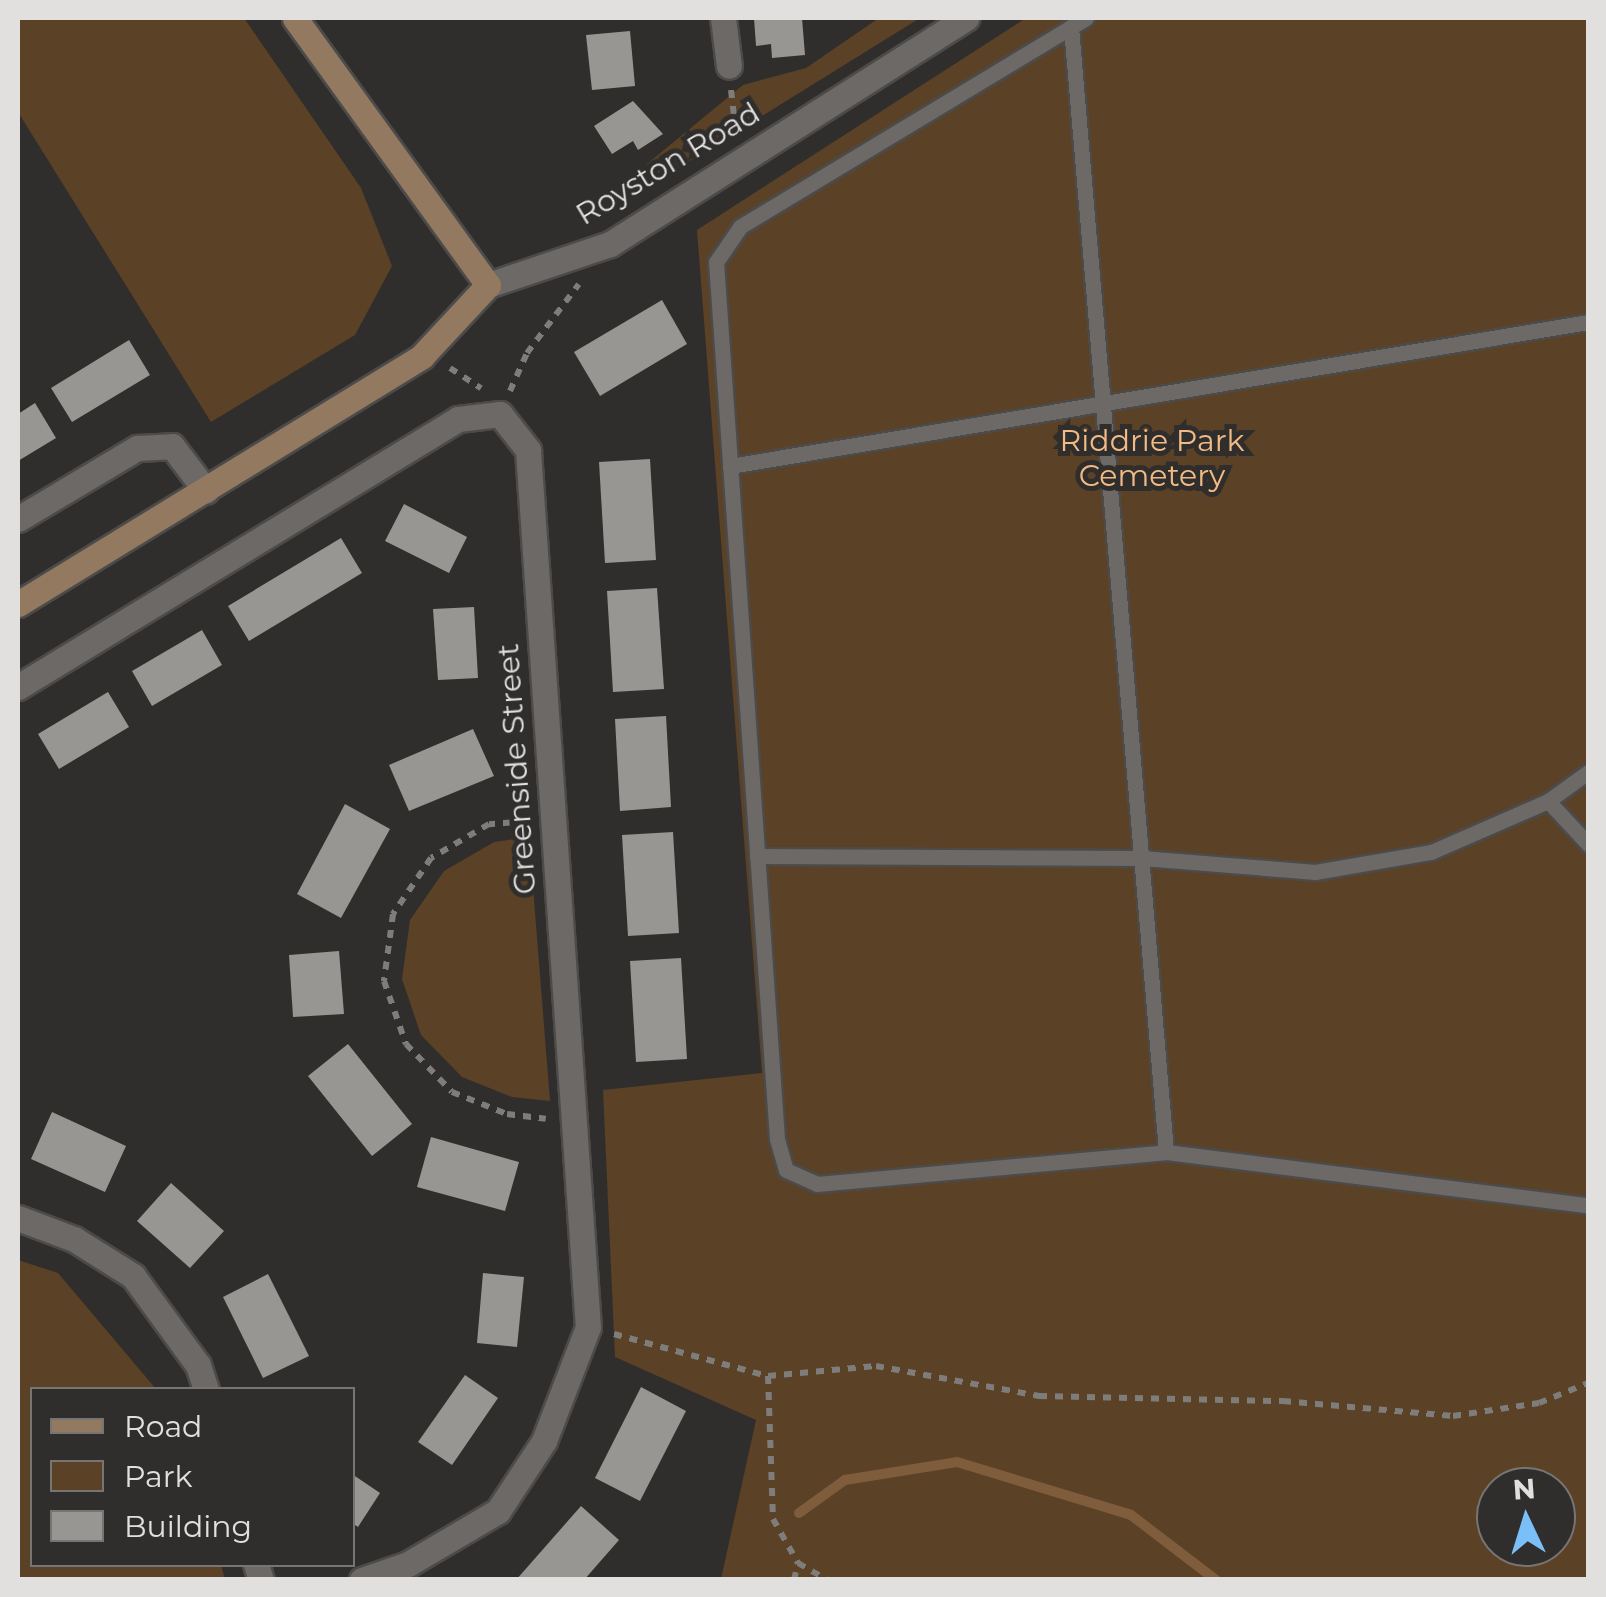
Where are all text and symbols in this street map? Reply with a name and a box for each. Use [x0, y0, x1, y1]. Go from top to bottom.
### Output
street label: Royston Road [570, 95, 766, 233]
park label: Riddrie Park Cemetery [1060, 423, 1244, 494]
street label: Greenside Street [490, 643, 544, 895]
legend [30, 1387, 355, 1567]
text: Road [124, 1408, 202, 1445]
text: Park [124, 1458, 193, 1495]
north arrow [1476, 1467, 1576, 1567]
text: N [1512, 1471, 1537, 1507]
text: Building [124, 1508, 252, 1545]

